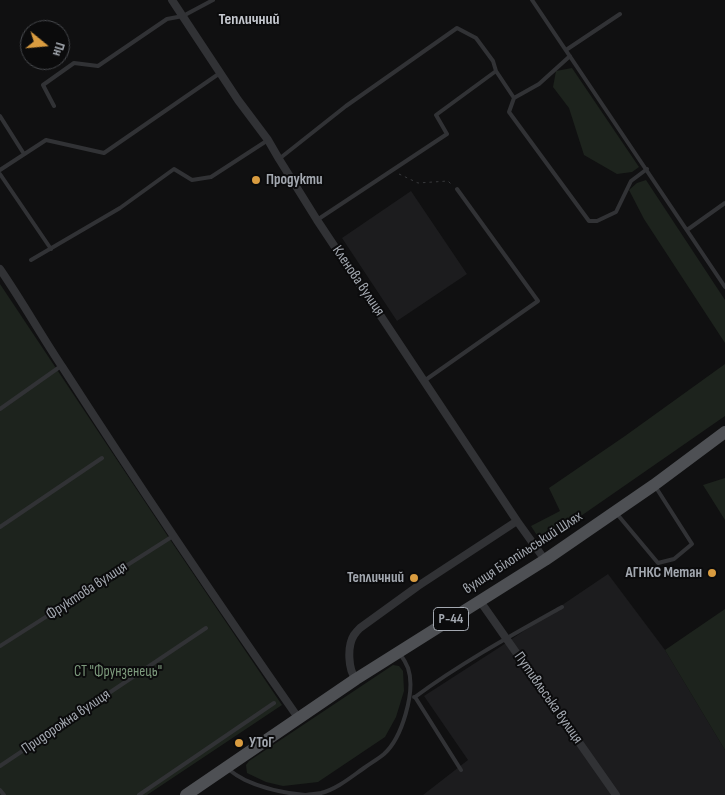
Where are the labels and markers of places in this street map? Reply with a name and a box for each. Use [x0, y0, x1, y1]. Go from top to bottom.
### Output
place label: Продукти [266, 171, 323, 189]
marker: Продукти [250, 174, 262, 186]
place label: АГНКС Метан [626, 564, 702, 582]
marker: АГНКС Метан [706, 567, 718, 579]
place label: Тепличний [347, 569, 404, 587]
marker: Тепличний [408, 572, 420, 584]
place label: УТоГ [249, 734, 274, 752]
marker: УТоГ [233, 737, 245, 749]

